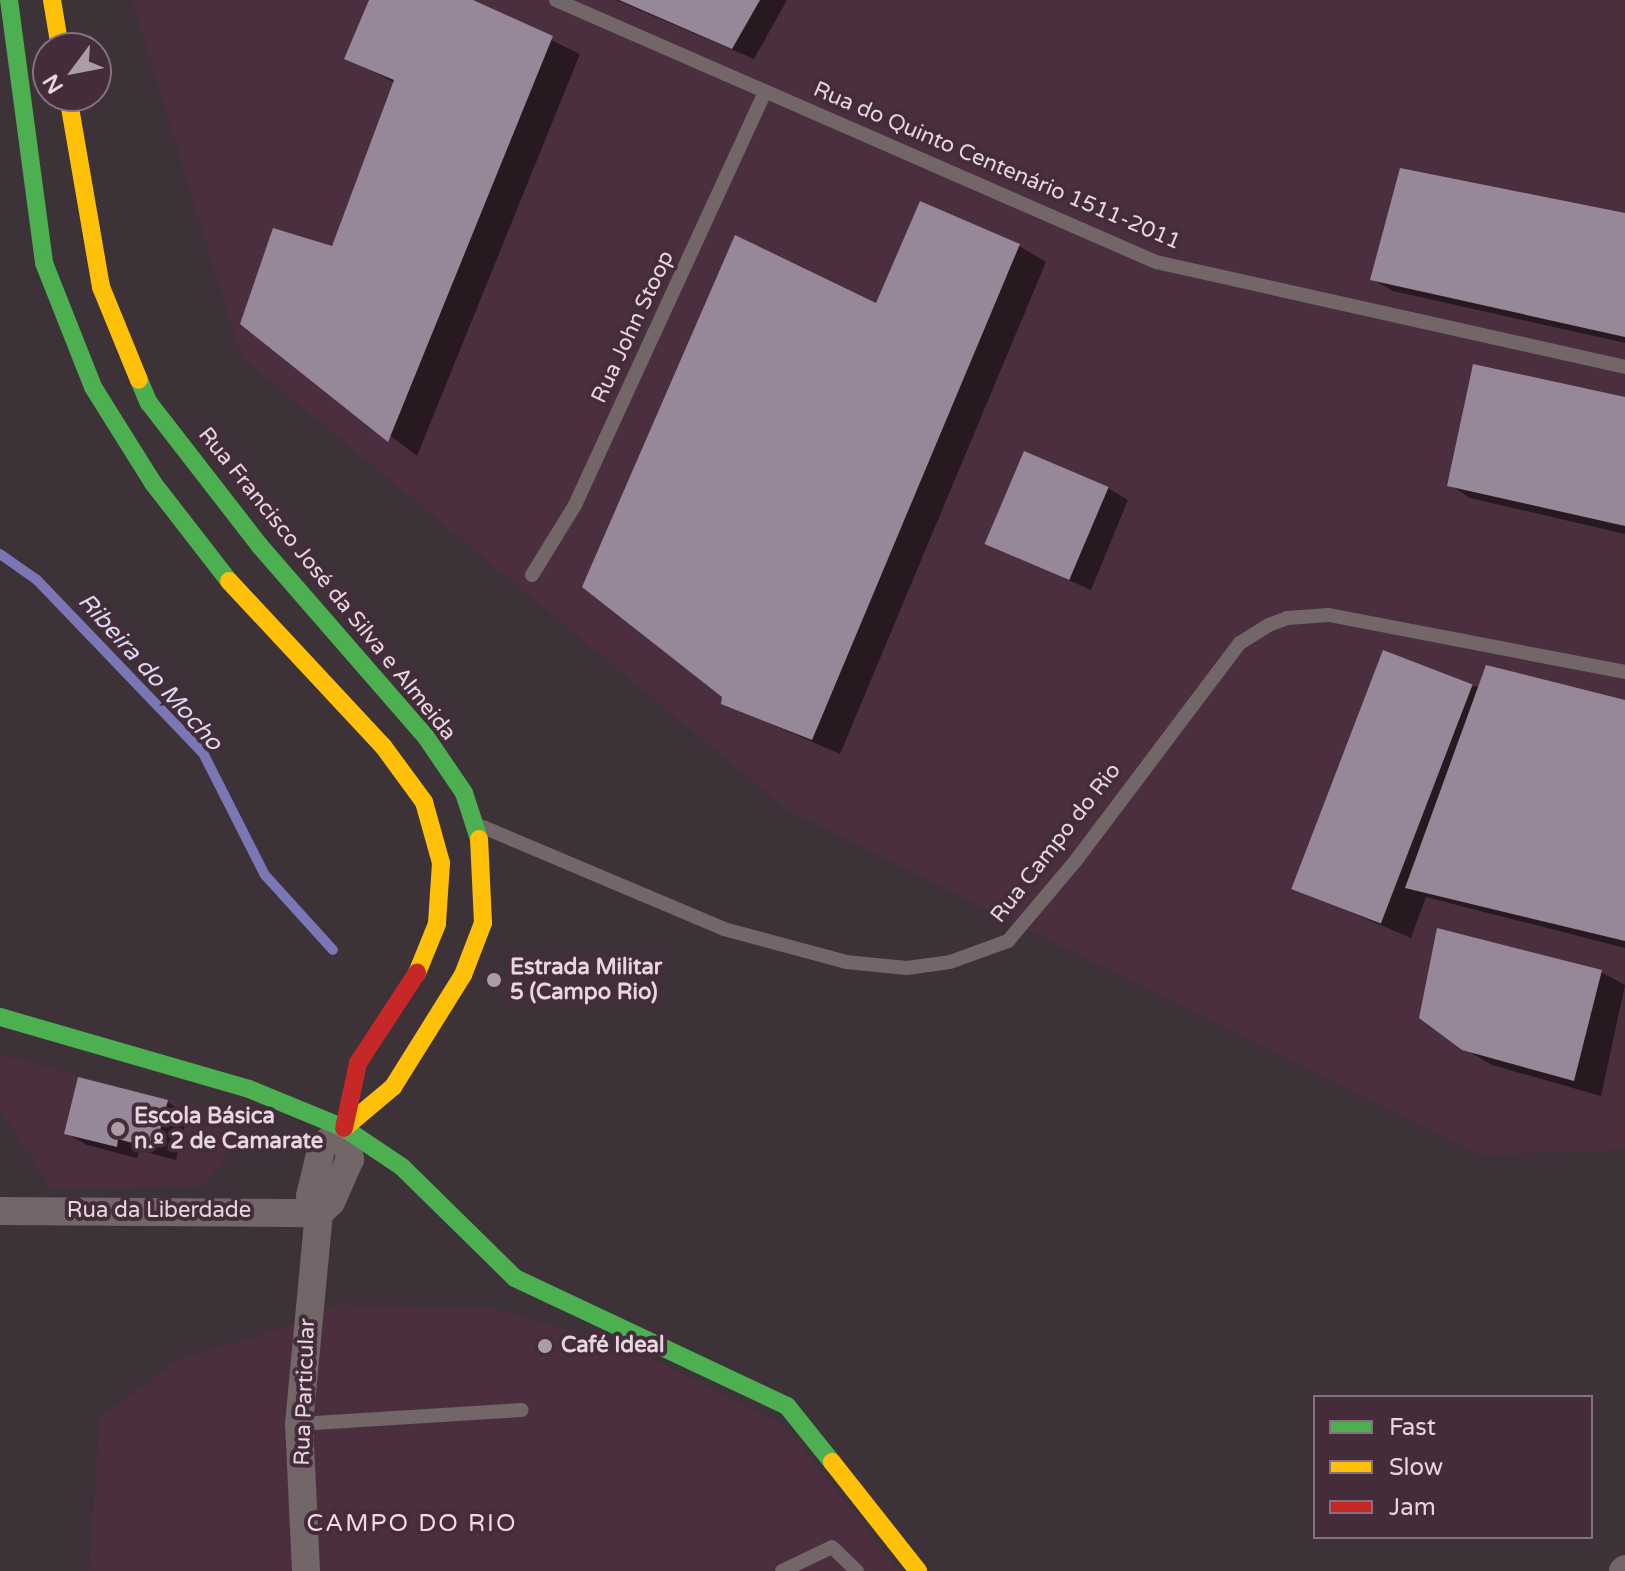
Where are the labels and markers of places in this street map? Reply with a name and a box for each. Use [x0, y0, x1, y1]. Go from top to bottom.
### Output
place label: Estrada Militar 5 (Campo Rio) [510, 954, 662, 1006]
marker: Estrada Militar 5 (Campo Rio) [485, 971, 503, 989]
place label: Escola Básica n.º 2 de Camarate [134, 1103, 323, 1154]
marker: Escola Básica n.º 2 de Camarate [109, 1120, 127, 1138]
place label: Café Ideal [561, 1333, 664, 1359]
marker: Café Ideal [536, 1337, 554, 1355]

